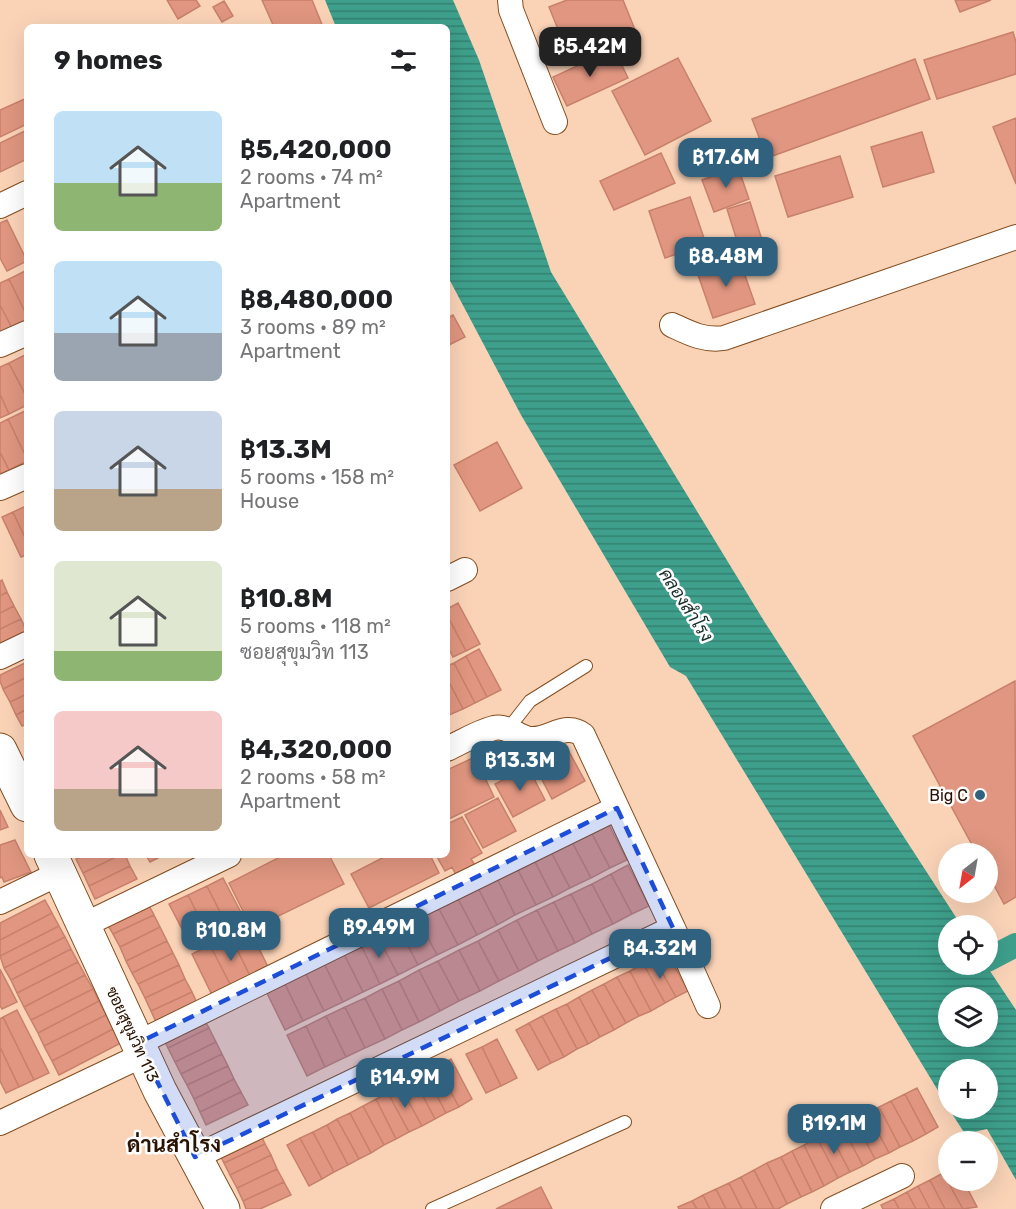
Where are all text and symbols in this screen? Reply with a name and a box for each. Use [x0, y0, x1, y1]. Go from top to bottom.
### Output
pin: ฿5.42M [541, 27, 639, 78]
text: ฿5.42M [553, 34, 627, 58]
icon: filters [387, 44, 420, 77]
text: 9 homes [54, 45, 163, 76]
text: ฿5,420,000 [240, 134, 392, 165]
icon: home [102, 135, 174, 207]
pin: ฿17.6M [677, 138, 775, 189]
text: ฿17.6M [692, 145, 760, 169]
text: 2 rooms · 74 m² [240, 165, 383, 189]
text: Apartment [240, 189, 341, 213]
pin: ฿8.48M [677, 237, 775, 288]
text: ฿8.48M [689, 244, 763, 268]
text: ฿8,480,000 [240, 284, 393, 315]
icon: home [102, 285, 174, 357]
text: 3 rooms · 89 m² [240, 315, 386, 339]
text: Apartment [240, 339, 341, 363]
text: ฿13.3M [240, 434, 332, 465]
icon: home [102, 435, 174, 507]
text: 5 rooms · 158 m² [240, 465, 394, 489]
text: House [240, 489, 299, 513]
water label: คลองสำโรง [654, 563, 719, 646]
text: ฿10.8M [240, 583, 333, 614]
icon: home [102, 585, 174, 657]
text: 5 rooms · 118 m² [240, 614, 391, 638]
text: ซอยสุขุมวิท 113 [240, 640, 369, 664]
text: ฿4,320,000 [240, 734, 392, 765]
icon: home [102, 735, 174, 807]
pin: ฿13.3M [471, 741, 569, 792]
text: ฿13.3M [485, 748, 555, 772]
text: 2 rooms · 58 m² [240, 765, 386, 789]
place label: Big C [929, 786, 968, 805]
marker: Big C [973, 788, 987, 802]
text: Apartment [240, 789, 341, 813]
north arrow [938, 843, 998, 903]
map controls [938, 843, 998, 1191]
pin: ฿9.49M [330, 908, 428, 959]
pin: ฿10.8M [182, 911, 280, 962]
text: ฿9.49M [343, 915, 415, 939]
button: locate [938, 915, 998, 975]
text: ฿10.8M [195, 918, 267, 942]
pin: ฿4.32M [611, 929, 709, 980]
text: ฿4.32M [623, 936, 697, 960]
street label: ซอยสุขุมวิท 113 [100, 984, 163, 1086]
button: layers [938, 987, 998, 1047]
pin: ฿14.9M [356, 1058, 454, 1109]
button: + [938, 1059, 998, 1119]
text: ฿14.9M [370, 1065, 440, 1089]
pin: ฿19.1M [785, 1104, 883, 1155]
text: ฿19.1M [802, 1111, 866, 1135]
district label: ด่านสำโรง [127, 1130, 221, 1158]
button: − [938, 1131, 998, 1191]

